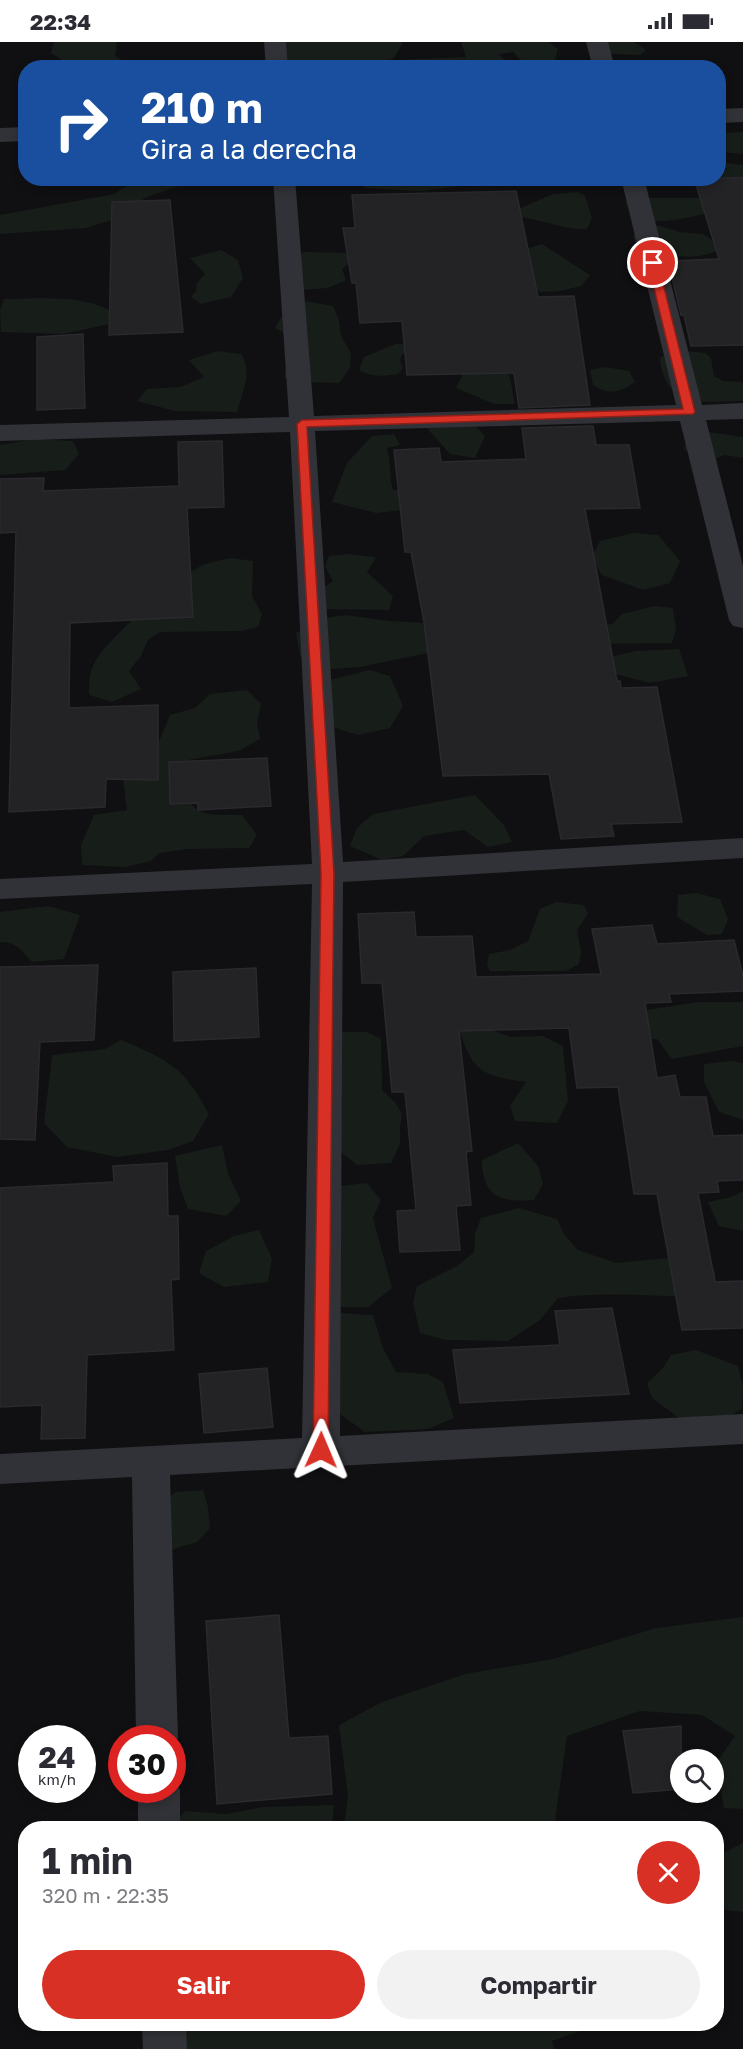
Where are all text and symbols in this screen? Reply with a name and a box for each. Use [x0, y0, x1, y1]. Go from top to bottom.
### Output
text: 22:34 [30, 8, 91, 35]
text: 210 m [141, 82, 263, 132]
icon: right [42, 84, 120, 162]
text: Gira a la derecha [141, 133, 357, 165]
pin [627, 237, 678, 288]
icon: arrive [636, 246, 669, 279]
position arrow [289, 1418, 353, 1482]
speed limit sign: 30 [108, 1725, 186, 1803]
text: 24 [38, 1739, 76, 1775]
map controls [670, 1749, 724, 1803]
button: search [670, 1749, 724, 1803]
text: km/h [38, 1770, 76, 1788]
text: 1 min [42, 1839, 133, 1882]
button: close [637, 1841, 700, 1904]
text: 320 m · 22:35 [42, 1883, 169, 1907]
button: Salir [42, 1950, 365, 2019]
button: Compartir [377, 1950, 700, 2019]

